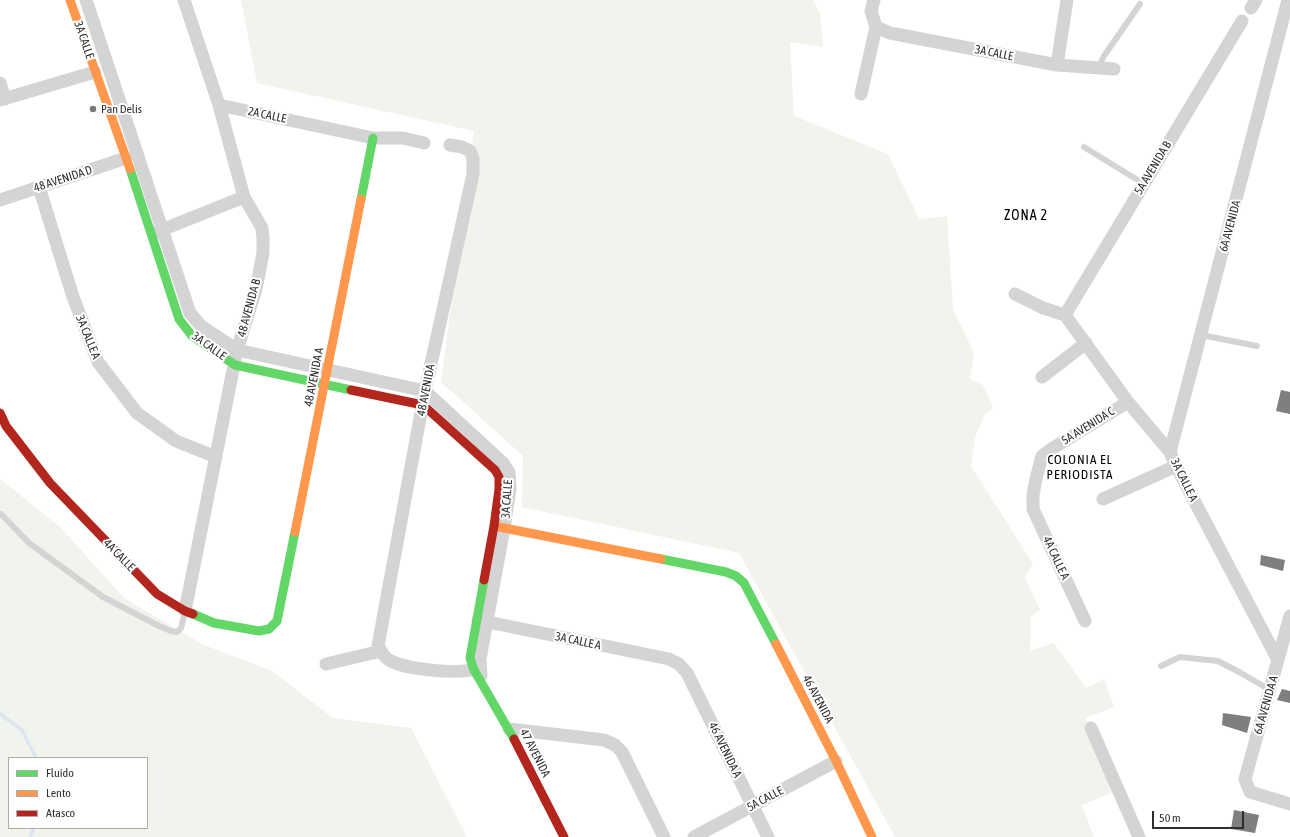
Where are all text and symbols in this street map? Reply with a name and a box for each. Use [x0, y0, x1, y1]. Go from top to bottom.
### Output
street label: 3A CALLE [71, 19, 97, 61]
street label: 3A CALLE [974, 42, 1014, 64]
place label: Pan Delis [101, 102, 142, 116]
marker: Pan Delis [88, 104, 98, 114]
street label: 2A CALLE [247, 104, 287, 126]
street label: 5A AVENIDA B [1131, 139, 1175, 197]
street label: 48 AVENIDA D [32, 163, 94, 195]
street label: 6A AVENIDA [1216, 199, 1244, 253]
district label: ZONA 2 [1004, 208, 1048, 224]
street label: 48 AVENIDA B [234, 277, 264, 339]
street label: 3A CALLE A [73, 313, 103, 361]
street label: 3A CALLE [189, 329, 229, 363]
street label: 48 AVENIDA A [301, 346, 327, 408]
street label: 48 AVENIDA [414, 363, 438, 417]
street label: 5A AVENIDA C [1059, 404, 1117, 448]
district label: COLONIA EL PERIODISTA [1047, 452, 1113, 483]
street label: 3A CALLE A [1167, 456, 1201, 504]
street label: 3A CALLE [498, 479, 516, 519]
street label: 4A CALLE A [1040, 534, 1072, 582]
street label: 4A CALLE [100, 536, 138, 574]
street label: 3A CALLE A [554, 629, 602, 653]
street label: 46 AVENIDA [799, 673, 837, 725]
street label: 6A AVENIDA A [1251, 674, 1281, 736]
street label: 46 AVENIDA A [705, 720, 745, 780]
street label: 47 AVENIDA [517, 726, 553, 780]
legend [8, 757, 148, 829]
text: Fluido [46, 766, 74, 780]
street label: 5A CALLE [744, 784, 786, 814]
text: Lento [46, 786, 71, 800]
scale bar [1154, 803, 1246, 829]
text: Atasco [46, 806, 75, 820]
text: 50 m [1159, 811, 1181, 825]

